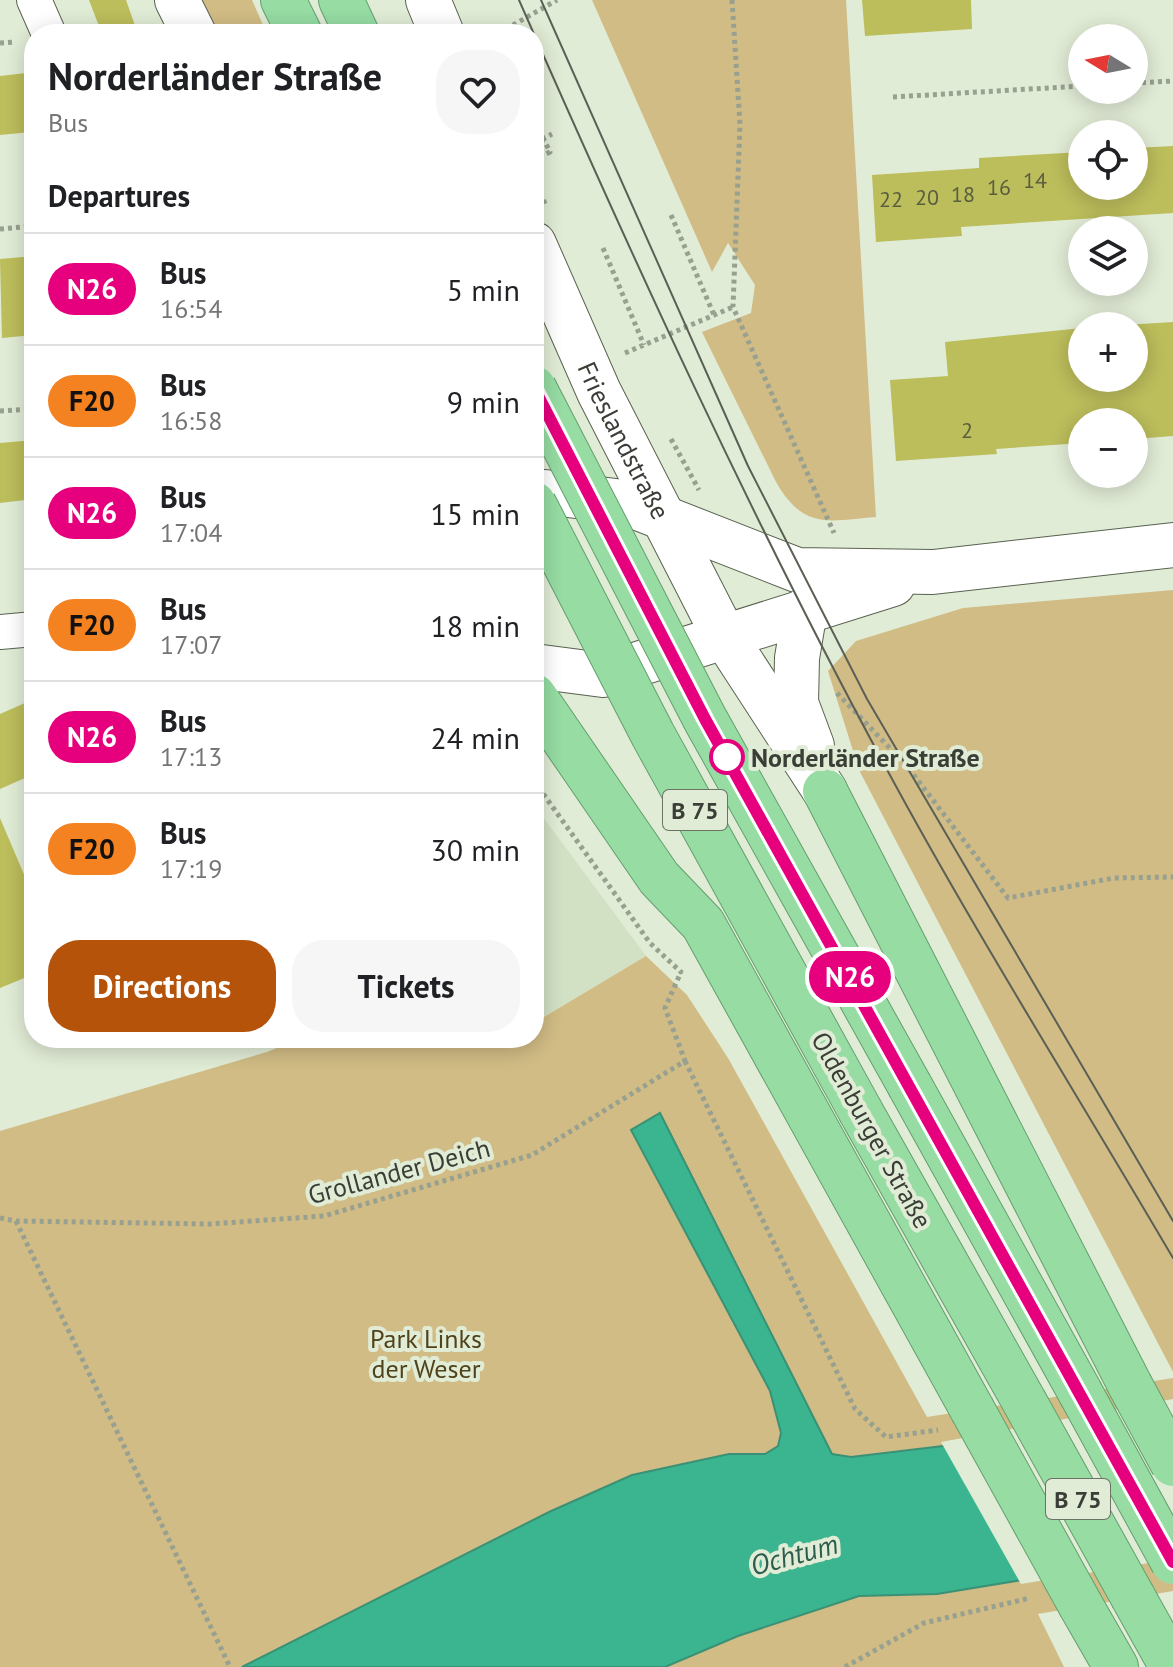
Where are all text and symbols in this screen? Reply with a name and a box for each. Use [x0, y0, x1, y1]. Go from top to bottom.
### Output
north arrow [1068, 24, 1148, 104]
map controls [1068, 24, 1148, 488]
button: heart [436, 50, 520, 134]
text: Norderländer Straße [48, 51, 382, 100]
text: Bus [48, 106, 88, 139]
button: locate [1068, 120, 1148, 200]
house number: 14 [1023, 166, 1047, 194]
house number: 16 [987, 173, 1011, 201]
text: Departures [48, 176, 190, 215]
house number: 18 [951, 180, 975, 208]
house number: 20 [915, 183, 939, 211]
house number: 22 [879, 185, 903, 213]
button: layers [1068, 216, 1148, 296]
text: Bus [160, 253, 207, 292]
text: N26 [67, 270, 117, 307]
text: 5 min [447, 270, 520, 309]
text: 16:54 [160, 292, 222, 325]
button: + [1068, 312, 1148, 392]
street label: Frieslandstraße [571, 356, 678, 525]
text: Bus [160, 365, 207, 404]
text: F20 [69, 382, 115, 419]
text: 9 min [447, 382, 520, 421]
text: 16:58 [160, 404, 222, 437]
button: − [1068, 408, 1148, 488]
house number: 2 [961, 416, 973, 444]
text: Bus [160, 477, 207, 516]
text: N26 [67, 494, 117, 531]
text: 15 min [430, 494, 520, 533]
text: 17:04 [160, 516, 222, 549]
text: Bus [160, 589, 207, 628]
text: F20 [69, 606, 115, 643]
text: 18 min [430, 606, 520, 645]
text: 17:07 [160, 628, 222, 661]
text: Bus [160, 701, 207, 740]
text: N26 [67, 718, 117, 755]
text: 24 min [430, 718, 520, 757]
text: 17:13 [160, 740, 222, 773]
marker: Norderländer Straße [710, 740, 744, 774]
place label: Norderländer Straße [751, 741, 980, 774]
road number: B 75 [663, 790, 727, 830]
text: Bus [160, 813, 207, 852]
text: F20 [69, 830, 115, 867]
text: 30 min [430, 830, 520, 869]
text: 17:19 [160, 852, 222, 885]
button: Directions [48, 940, 276, 1032]
button: Tickets [292, 940, 520, 1032]
line badge: N26 [804, 951, 896, 1003]
text: N26 [825, 958, 875, 995]
street label: Oldenburger Straße [804, 1026, 940, 1234]
street label: Grollander Deich [304, 1131, 494, 1211]
park label: Park Links der Weser [370, 1322, 482, 1385]
road number: B 75 [1046, 1479, 1110, 1519]
water label: Ochtum [746, 1525, 842, 1583]

